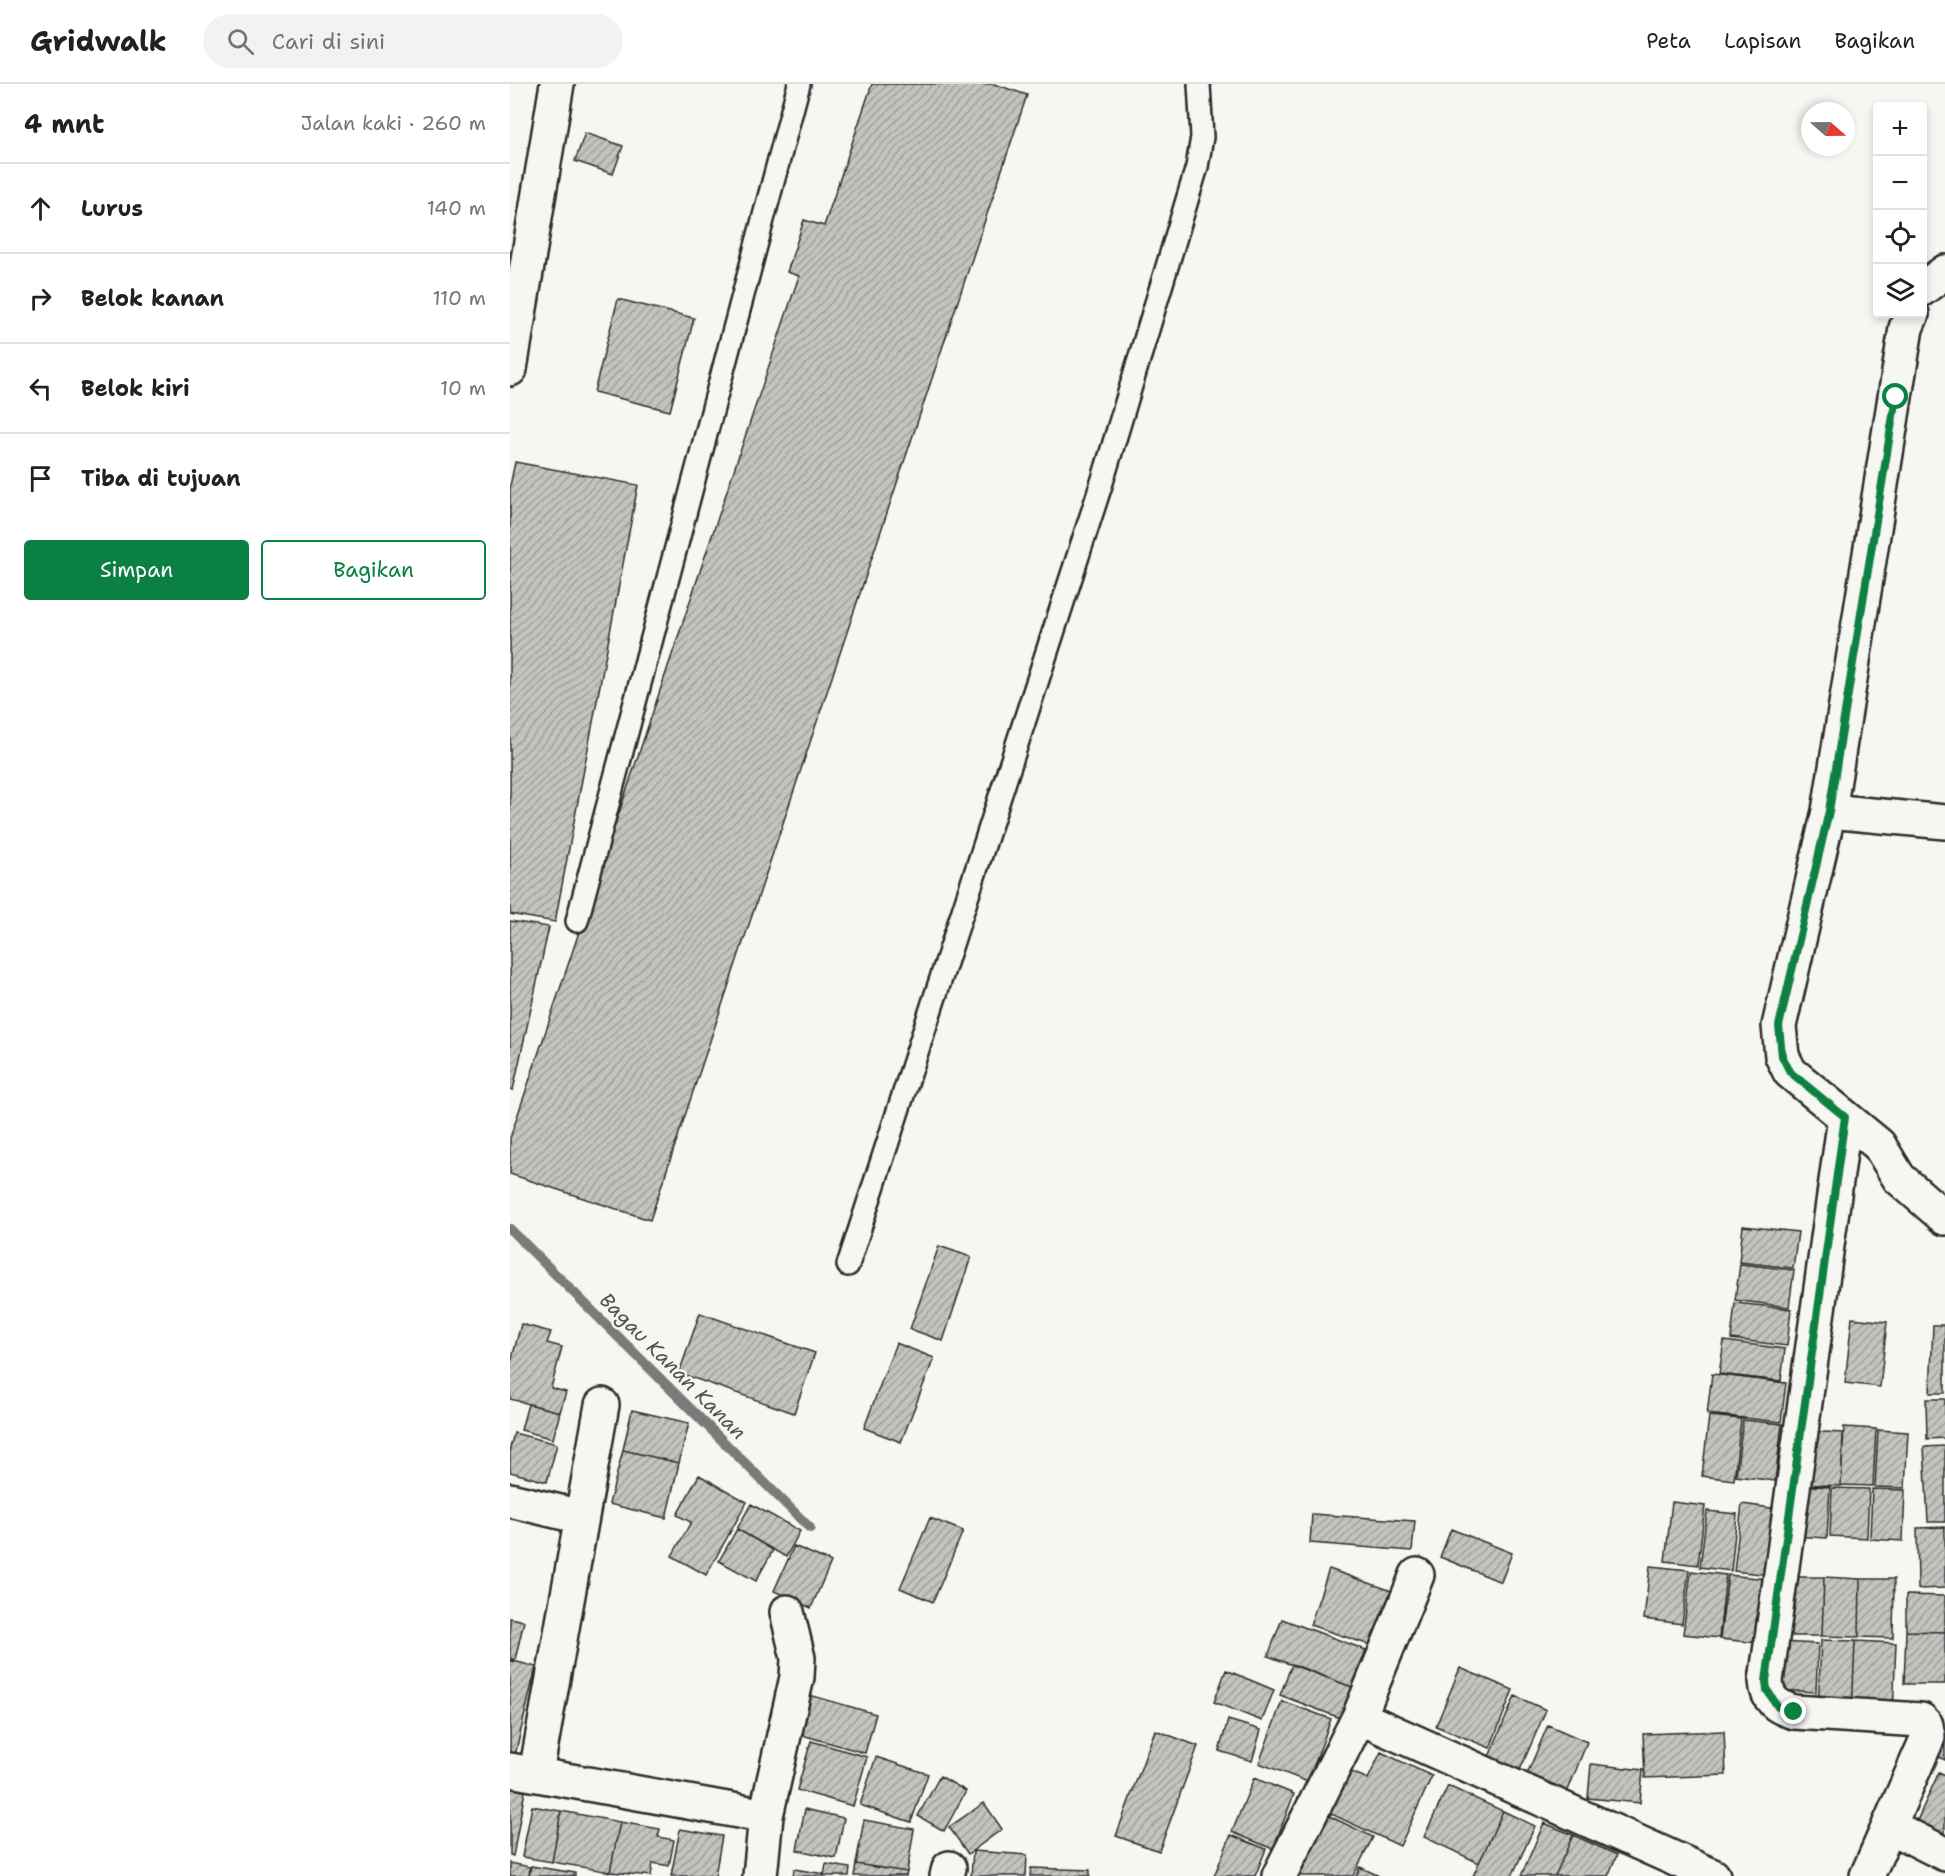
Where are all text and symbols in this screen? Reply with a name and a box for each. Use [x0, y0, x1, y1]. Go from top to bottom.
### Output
search box [203, 14, 623, 68]
text: Gridwalk [30, 22, 167, 60]
icon: search [224, 25, 257, 58]
text: Cari di sini [272, 27, 385, 56]
text: Peta [1646, 27, 1691, 55]
text: Lapisan [1724, 27, 1801, 55]
text: Bagikan [1834, 27, 1915, 55]
north arrow [1801, 102, 1855, 156]
map controls [1873, 102, 1927, 318]
button: + [1873, 102, 1927, 156]
text: 4 mnt [24, 106, 104, 141]
text: Jalan kaki · 260 m [300, 110, 486, 136]
button: − [1873, 156, 1927, 210]
icon: ahead [24, 192, 57, 225]
text: Lurus [81, 194, 143, 223]
text: 140 m [427, 195, 486, 221]
button: locate [1873, 210, 1927, 264]
button: layers [1873, 264, 1927, 318]
icon: right [24, 282, 57, 315]
text: Belok kanan [81, 284, 224, 313]
text: 110 m [432, 285, 486, 311]
icon: left [24, 372, 57, 405]
text: Belok kiri [81, 374, 190, 403]
text: 10 m [440, 375, 486, 401]
route start [1882, 383, 1908, 409]
icon: arrive [24, 462, 57, 495]
text: Tiba di tujuan [81, 464, 241, 493]
button: Simpan [24, 540, 249, 600]
button: Bagikan [261, 540, 486, 600]
water label: Bagau Kanan Kanan [594, 1287, 752, 1445]
route end [1780, 1698, 1806, 1724]

